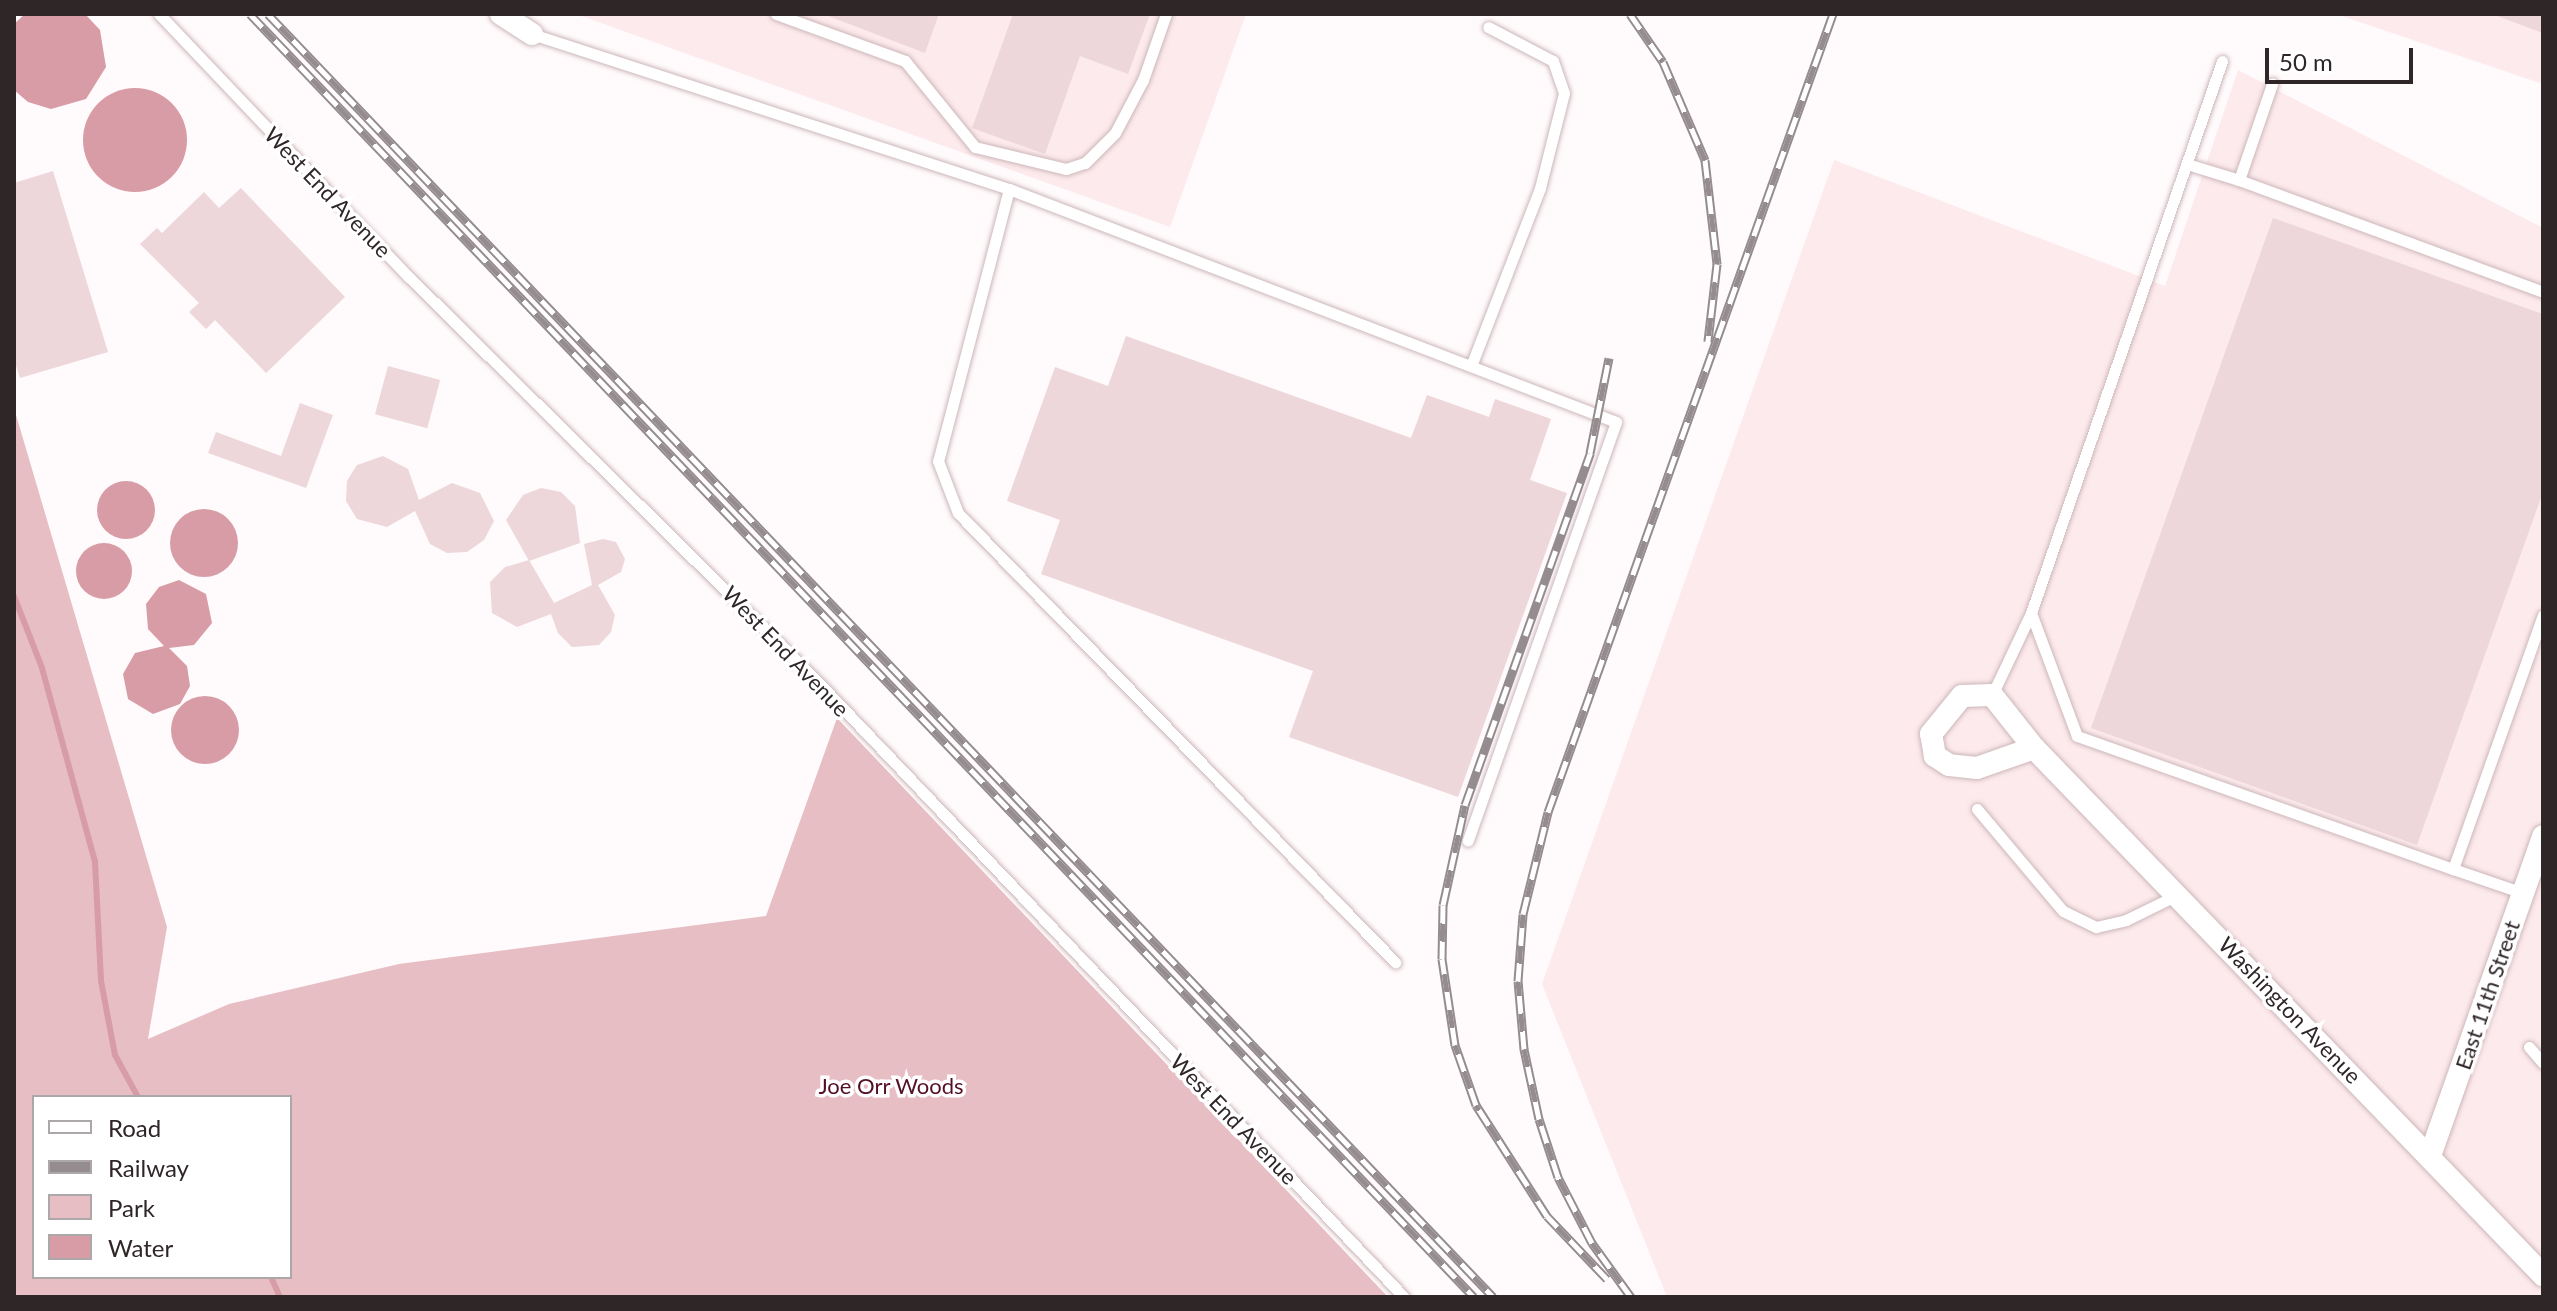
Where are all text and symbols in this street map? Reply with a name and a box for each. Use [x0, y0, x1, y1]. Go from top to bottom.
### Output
scale bar [2269, 32, 2417, 82]
text: 50 m [2279, 47, 2333, 76]
street label: West End Avenue [259, 121, 397, 263]
street label: West End Avenue [717, 580, 855, 722]
street label: East 11th Street [2449, 917, 2525, 1073]
street label: Washington Avenue [2213, 931, 2367, 1089]
street label: West End Avenue [1165, 1048, 1303, 1190]
park label: Joe Orr Woods [818, 1073, 964, 1099]
legend [32, 1095, 292, 1279]
text: Road [108, 1113, 161, 1142]
text: Railway [108, 1153, 189, 1182]
text: Park [108, 1193, 155, 1222]
text: Water [108, 1233, 173, 1262]

